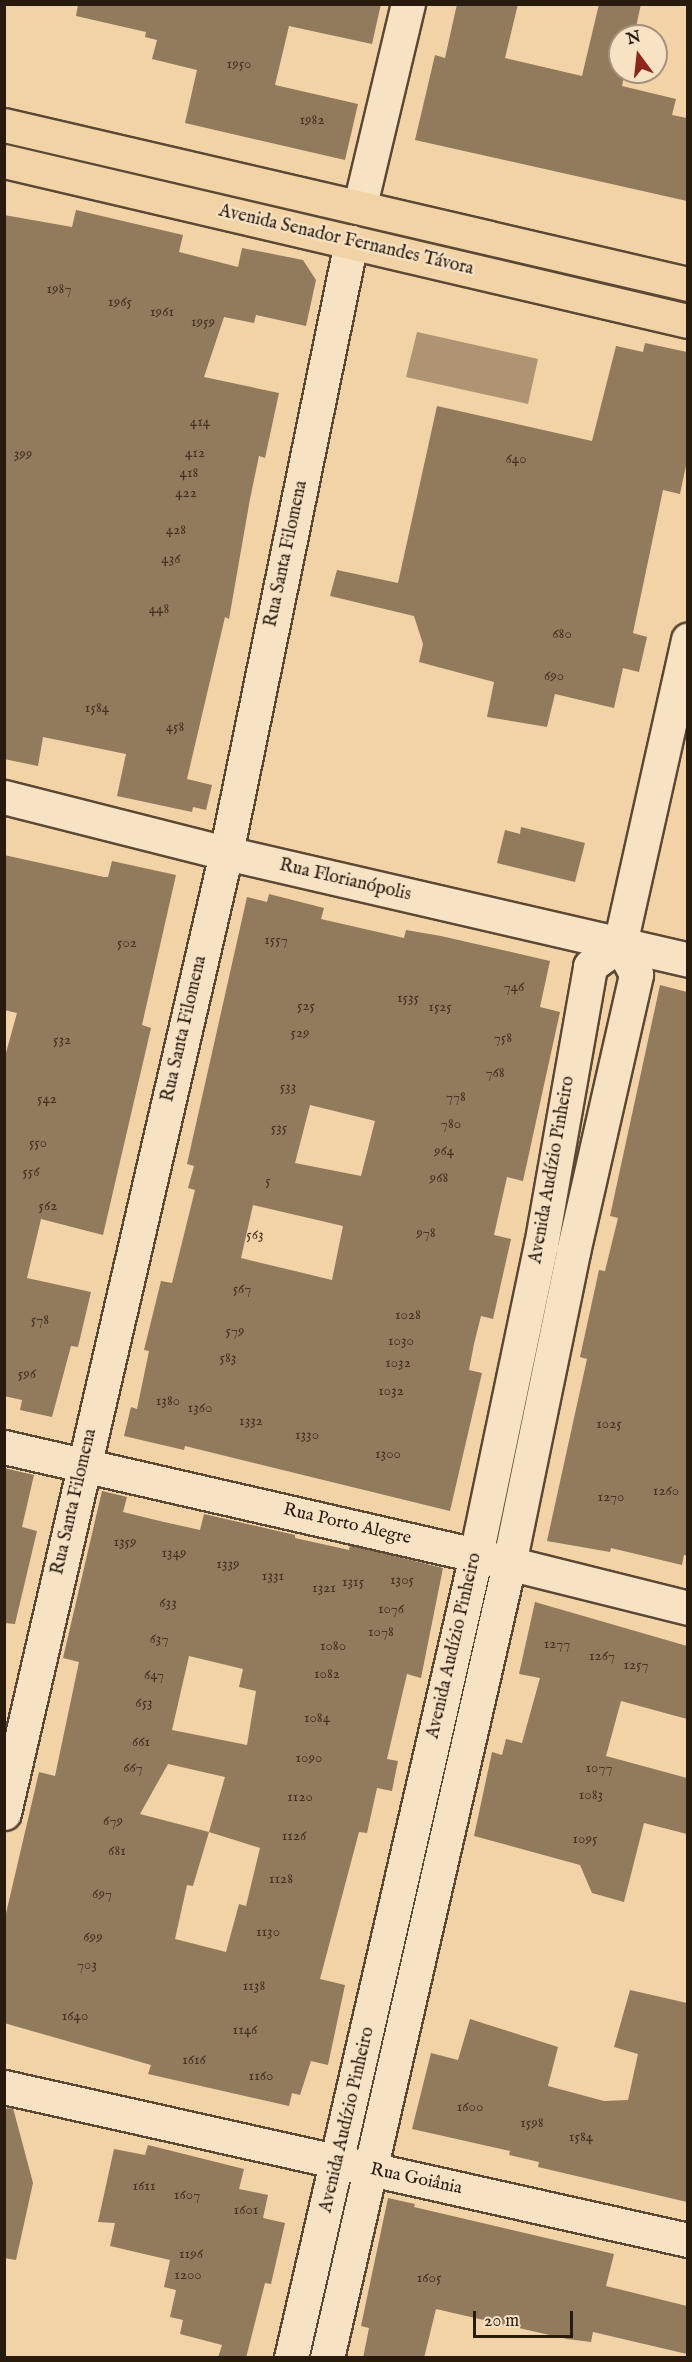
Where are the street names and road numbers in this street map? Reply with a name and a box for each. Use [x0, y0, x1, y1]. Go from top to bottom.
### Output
street label: Avenida Senador Fernandes Távora [216, 201, 476, 281]
street label: Rua Santa Filomena [261, 479, 313, 629]
street label: Rua Florianópolis [277, 855, 413, 907]
street label: Rua Santa Filomena [158, 954, 212, 1104]
street label: Avenida Audízio Pinheiro [526, 1075, 580, 1265]
street label: Rua Santa Filomena [48, 1427, 102, 1577]
street label: Rua Porto Alegre [281, 1500, 413, 1550]
street label: Avenida Audízio Pinheiro [423, 1551, 487, 1741]
street label: Avenida Audízio Pinheiro [316, 2025, 380, 2215]
street label: Rua Goiânia [368, 2160, 464, 2200]

